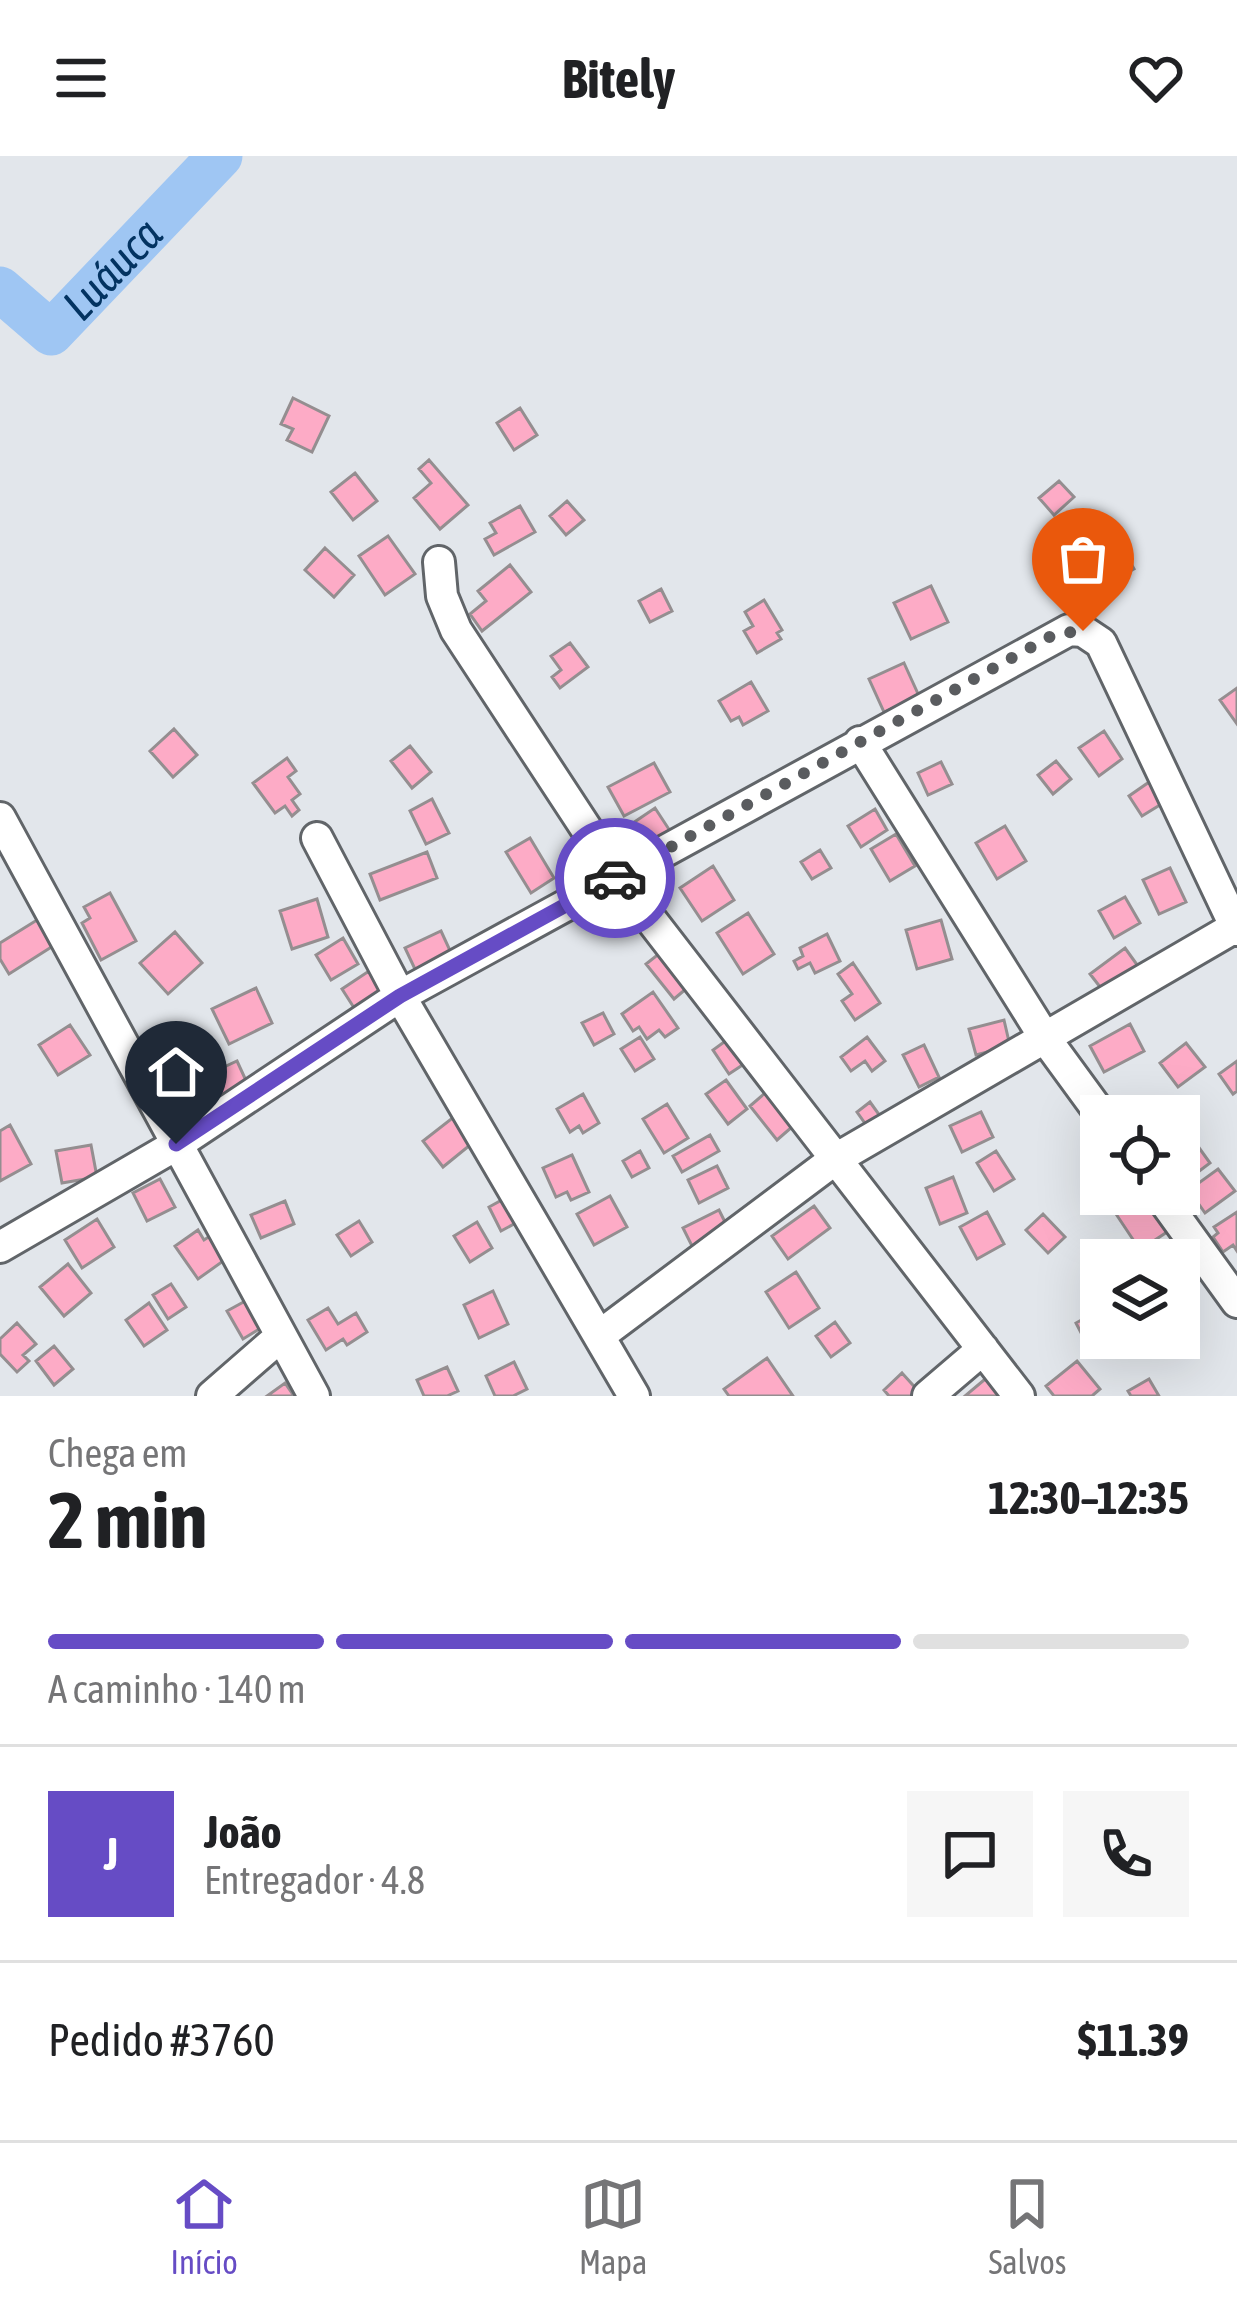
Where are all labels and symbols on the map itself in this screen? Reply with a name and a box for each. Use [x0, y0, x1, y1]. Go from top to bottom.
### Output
water label: Luáuca [52, 208, 172, 330]
pin [1032, 508, 1134, 631]
courier [555, 818, 675, 938]
pin [125, 1021, 227, 1144]

